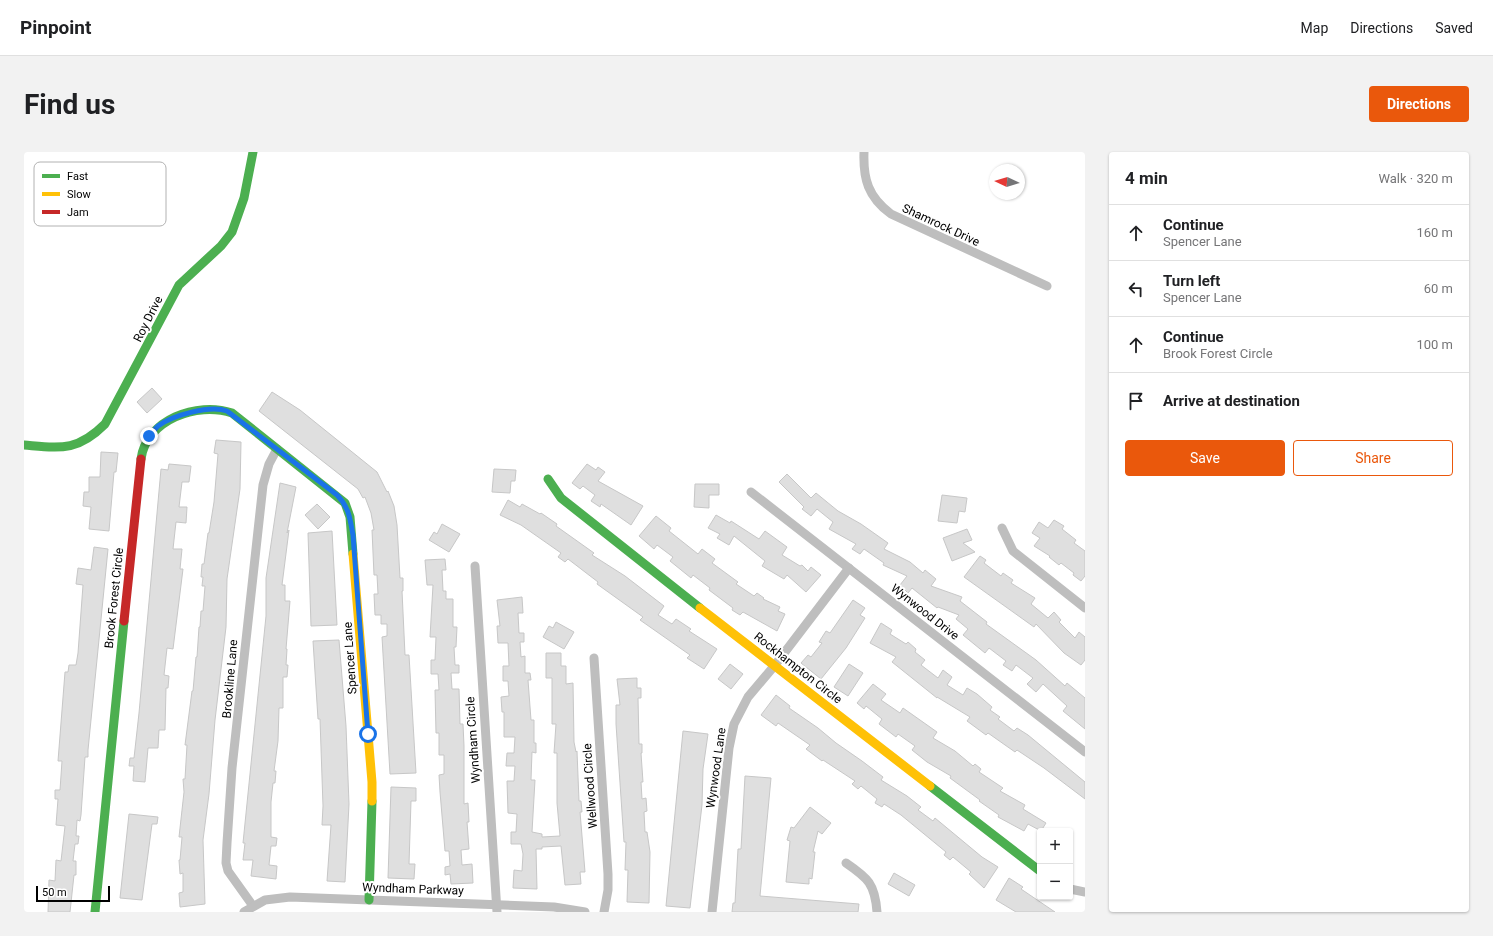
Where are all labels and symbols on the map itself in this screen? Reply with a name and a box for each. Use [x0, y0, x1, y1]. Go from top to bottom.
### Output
legend [34, 162, 166, 226]
north arrow [989, 164, 1025, 200]
text: Fast [67, 170, 89, 183]
text: Slow [67, 188, 91, 201]
street label: Shamrock Drive [900, 201, 982, 249]
text: Jam [67, 206, 89, 219]
street label: Roy Drive [130, 294, 166, 344]
route end [140, 427, 158, 445]
street label: Brook Forest Circle [102, 547, 126, 649]
street label: Wynwood Drive [888, 581, 962, 643]
street label: Spencer Lane [340, 621, 360, 695]
street label: Rockhampton Circle [751, 629, 845, 707]
street label: Brookline Lane [220, 639, 240, 719]
street label: Wyndham Circle [463, 696, 483, 784]
route start [359, 725, 377, 743]
street label: Wynwood Lane [703, 727, 729, 809]
street label: Wellwood Circle [580, 743, 600, 829]
street label: Wyndham Parkway [362, 880, 464, 898]
scale bar [36, 884, 110, 903]

